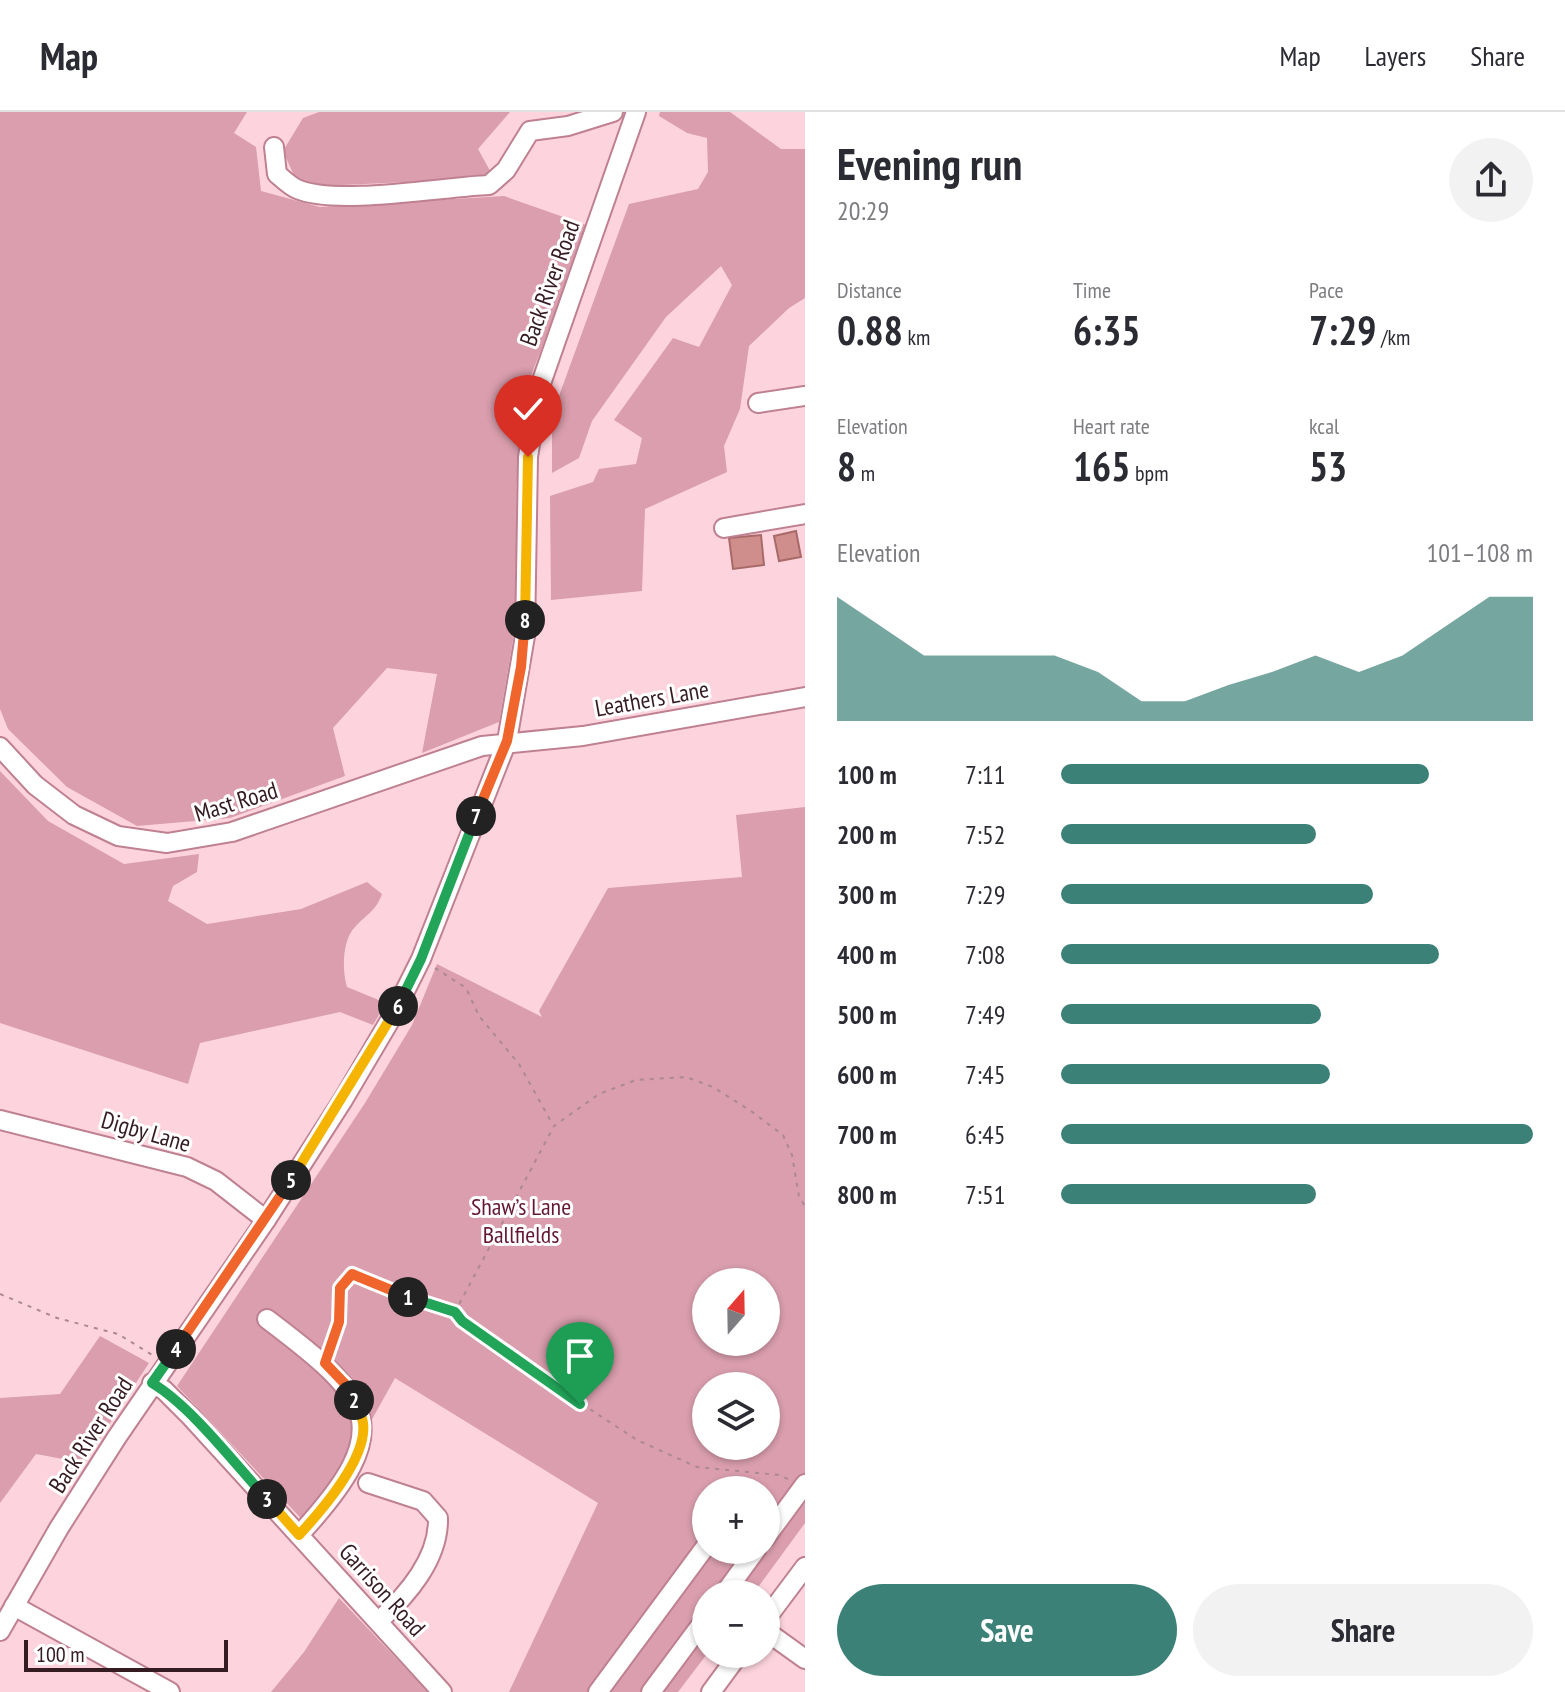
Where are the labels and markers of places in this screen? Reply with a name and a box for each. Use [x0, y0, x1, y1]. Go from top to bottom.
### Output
pin [494, 375, 562, 457]
pin: 8 [505, 600, 545, 640]
pin: 7 [456, 796, 496, 836]
pin: 6 [378, 986, 418, 1026]
pin: 5 [271, 1160, 311, 1200]
pin: 1 [388, 1277, 428, 1317]
pin [546, 1322, 614, 1404]
pin: 4 [156, 1329, 196, 1369]
pin: 2 [334, 1380, 374, 1420]
pin: 3 [247, 1479, 287, 1519]

